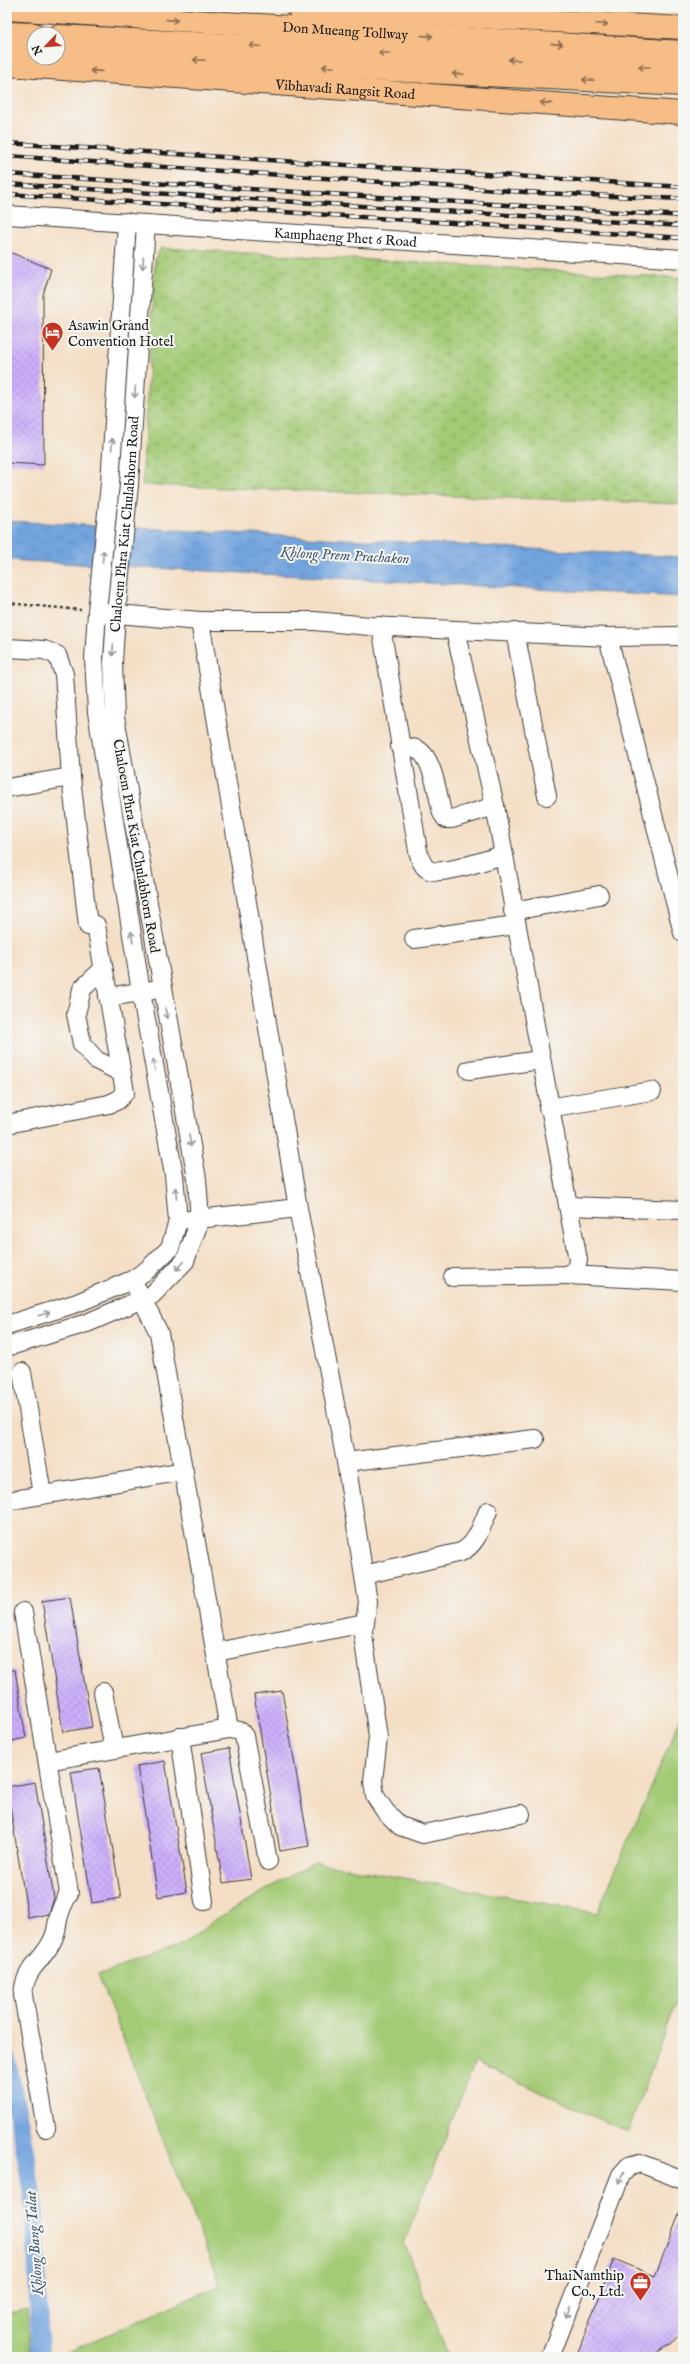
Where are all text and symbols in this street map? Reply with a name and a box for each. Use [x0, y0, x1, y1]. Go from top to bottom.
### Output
one-way arrow [165, 16, 178, 23]
street label: Don Mueang Tollway [282, 19, 409, 45]
one-way arrow [595, 20, 608, 27]
north arrow [26, 26, 66, 66]
one-way arrow [420, 32, 433, 39]
one-way arrow [550, 40, 563, 48]
text: N [29, 42, 47, 58]
one-way arrow [249, 42, 262, 50]
one-way arrow [378, 49, 391, 57]
one-way arrow [508, 56, 521, 63]
one-way arrow [193, 57, 206, 64]
one-way arrow [322, 63, 335, 71]
one-way arrow [638, 63, 651, 70]
one-way arrow [90, 68, 103, 75]
one-way arrow [452, 70, 465, 77]
street label: Vibhavadi Rangsit Road [274, 76, 416, 104]
one-way arrow [582, 77, 595, 84]
one-way arrow [540, 99, 553, 106]
street label: Kamphaeng Phet 6 Road [273, 224, 418, 252]
one-way arrow [139, 256, 147, 269]
place label: Asawin Grand Convention Hotel [67, 317, 174, 351]
hotel icon: Asawin Grand Convention Hotel [39, 320, 65, 353]
one-way arrow [131, 385, 138, 398]
street label: Chaloem Phra Kiat Chulabhorn Road [107, 415, 144, 633]
one-way arrow [109, 438, 116, 451]
water label: Khlong Prem Prachakon [279, 543, 410, 569]
one-way arrow [99, 550, 107, 563]
one-way arrow [110, 643, 117, 656]
street label: Chaloem Phra Kiat Chulabhorn Road [108, 738, 164, 955]
one-way arrow [128, 931, 136, 944]
one-way arrow [162, 1006, 170, 1019]
one-way arrow [150, 1059, 158, 1072]
one-way arrow [186, 1134, 194, 1147]
one-way arrow [172, 1187, 179, 1200]
one-way arrow [175, 1261, 185, 1271]
one-way arrow [38, 1309, 50, 1317]
one-way arrow [617, 2172, 624, 2184]
water label: Khlong Bang Talat [21, 2189, 49, 2297]
place label: ThaiNamthip Co., Ltd. [544, 2267, 624, 2301]
office icon: ThaiNamthip Co., Ltd. [627, 2270, 653, 2303]
one-way arrow [564, 2305, 572, 2317]

